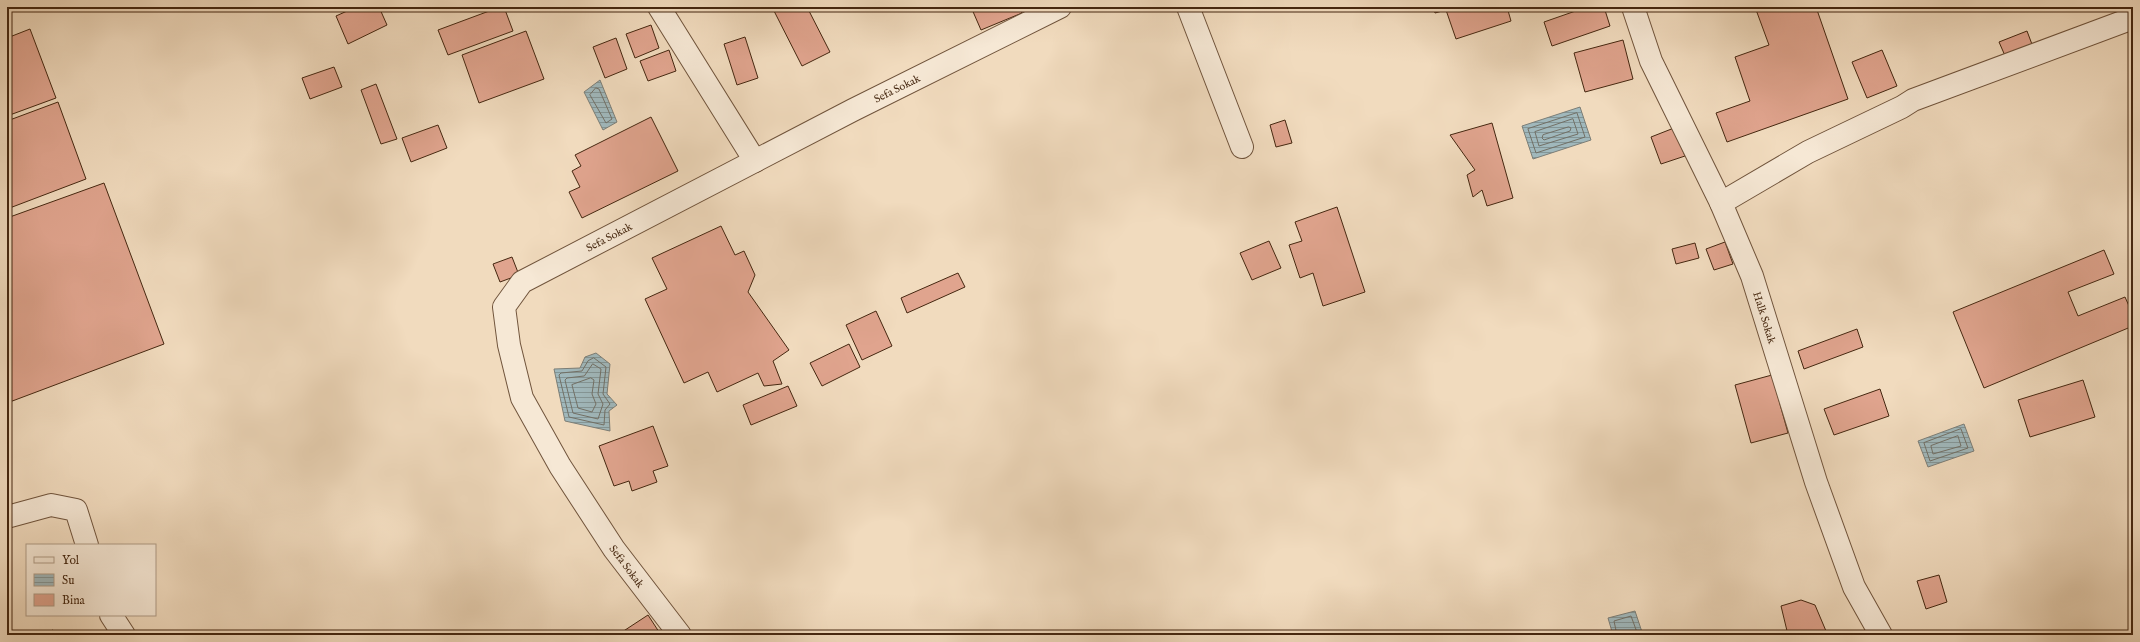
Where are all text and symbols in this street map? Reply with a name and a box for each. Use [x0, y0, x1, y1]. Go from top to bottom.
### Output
street label: Sefa Sokak [872, 72, 923, 106]
street label: Sefa Sokak [584, 220, 635, 255]
street label: Halk Sokak [1749, 290, 1779, 346]
street label: Sefa Sokak [606, 542, 647, 591]
legend [26, 544, 156, 616]
text: Yol [62, 553, 80, 568]
text: Su [62, 573, 74, 588]
text: Bina [62, 593, 86, 608]

